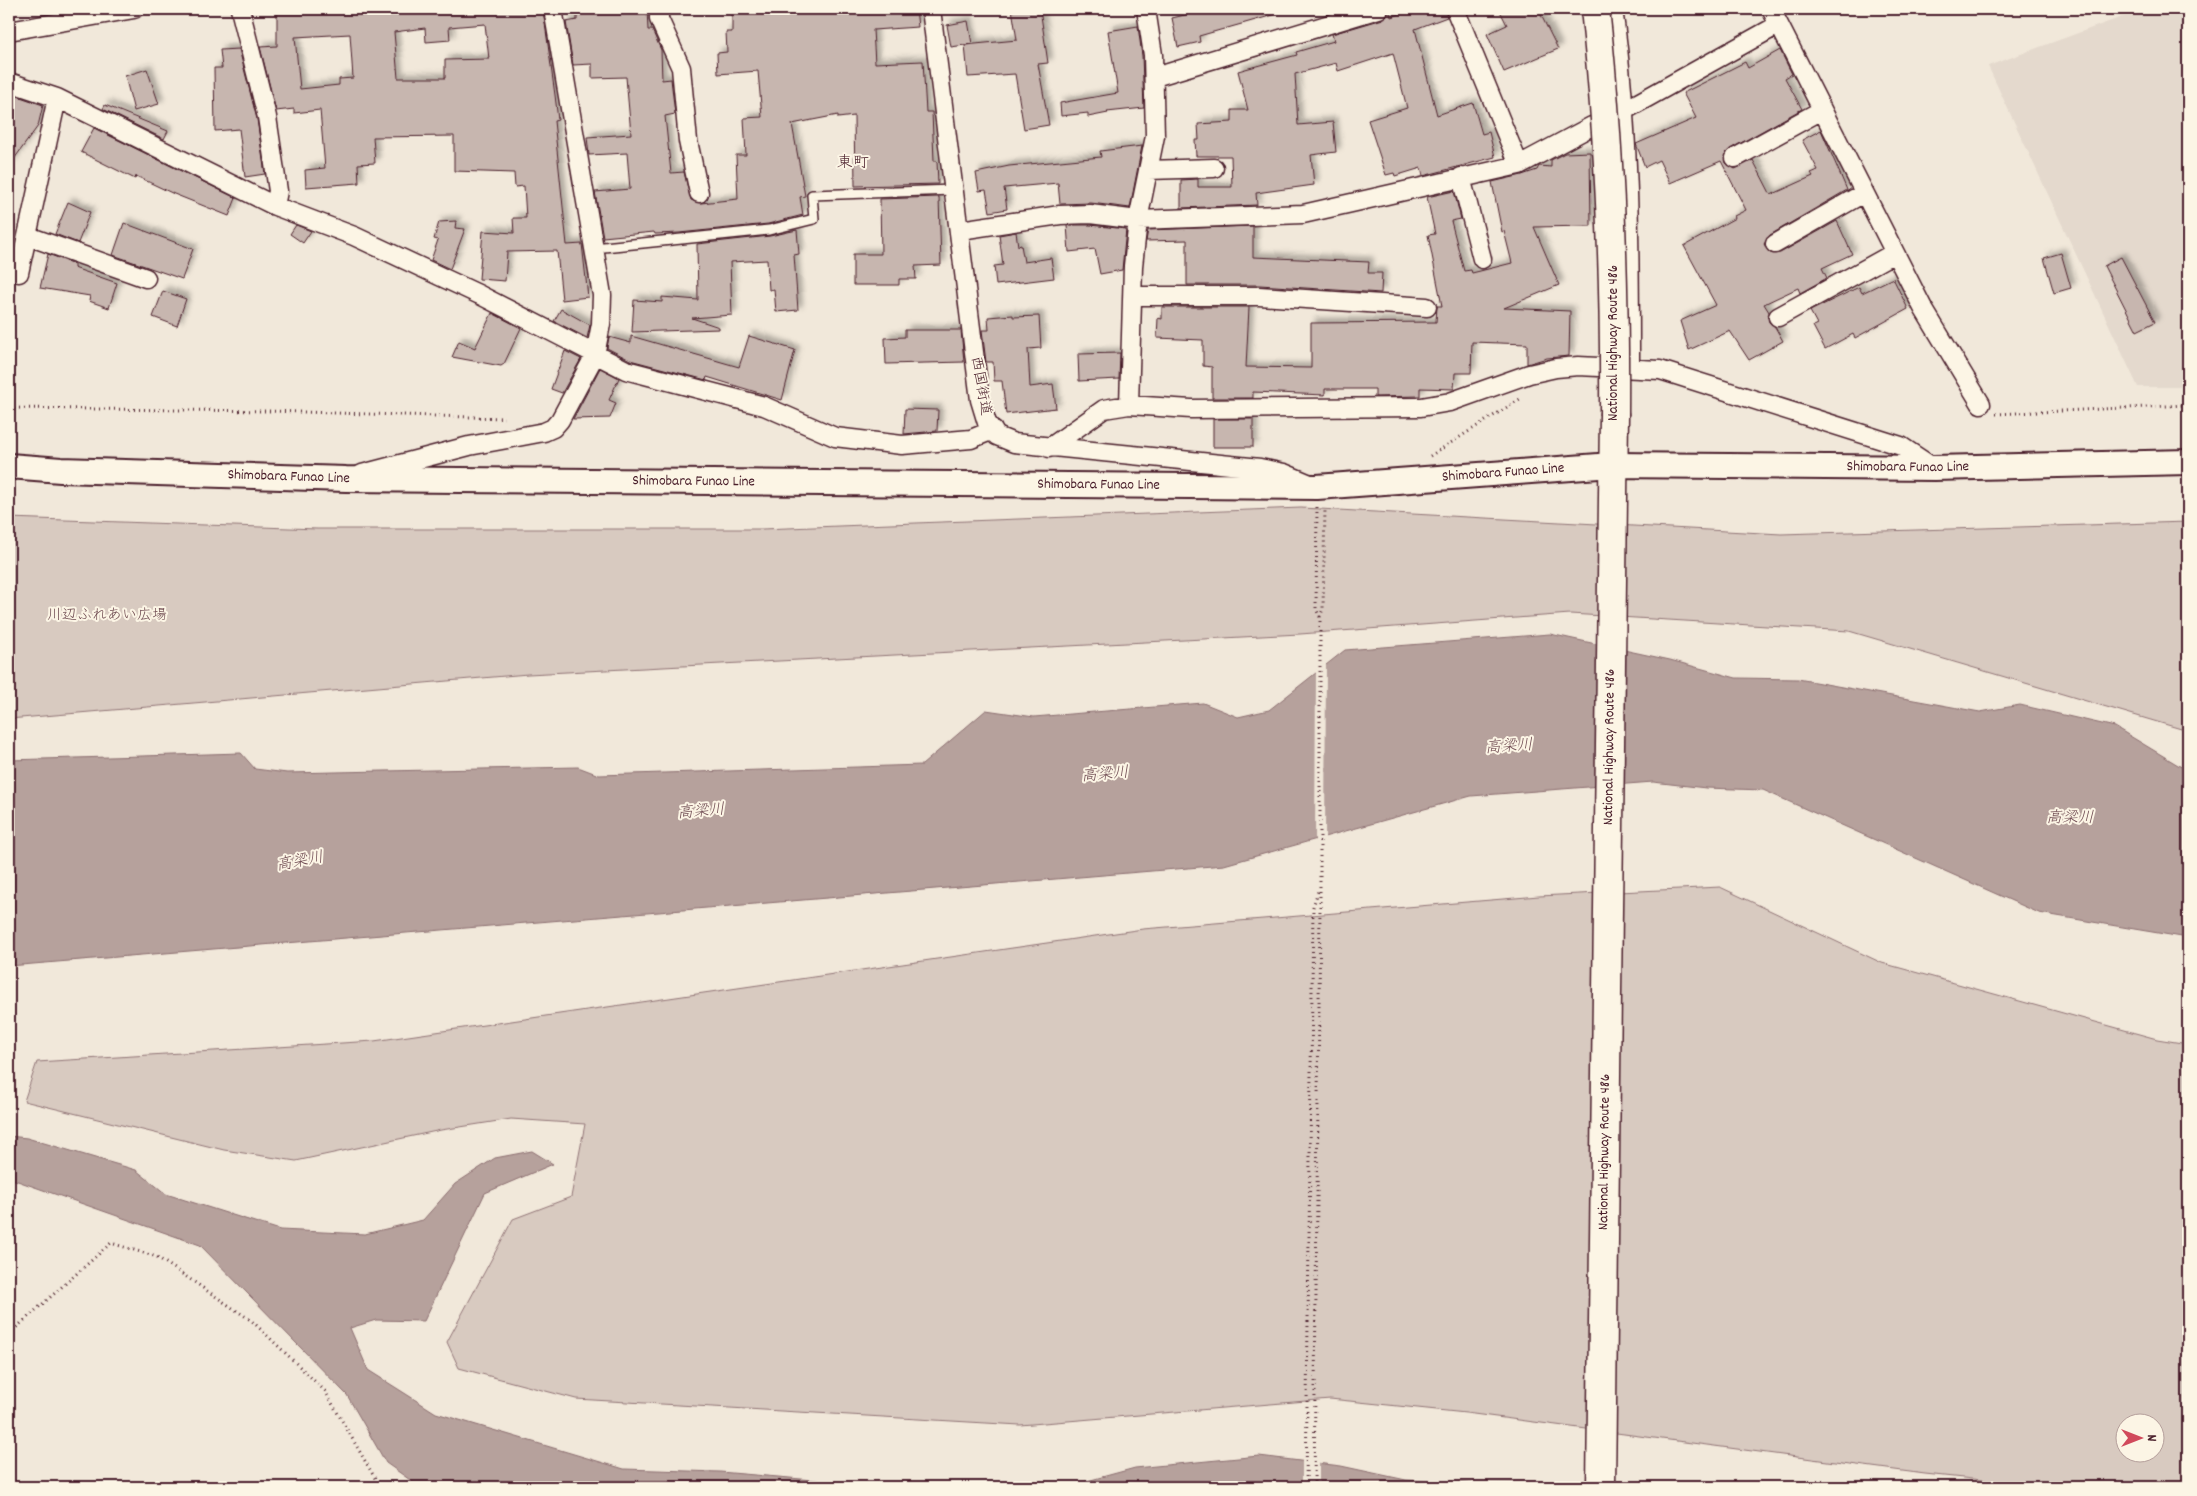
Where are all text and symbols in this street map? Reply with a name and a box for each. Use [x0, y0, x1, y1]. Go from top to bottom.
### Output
district label: 東町 [837, 152, 869, 175]
street label: National Highway Route 486 [1603, 265, 1625, 421]
street label: 西国街道 [964, 355, 996, 417]
street label: Shimobara Funao Line [1846, 456, 1970, 479]
street label: Shimobara Funao Line [1441, 458, 1565, 489]
street label: Shimobara Funao Line [227, 464, 350, 490]
street label: Shimobara Funao Line [632, 470, 755, 493]
street label: Shimobara Funao Line [1037, 474, 1160, 497]
park label: 川辺ふれあい広場 [47, 605, 167, 627]
street label: National Highway Route 486 [1598, 669, 1622, 825]
water label: 高梁川 [1484, 734, 1534, 760]
water label: 高梁川 [1080, 761, 1130, 789]
water label: 高梁川 [676, 798, 726, 826]
water label: 高梁川 [2046, 807, 2094, 830]
water label: 高梁川 [274, 846, 326, 878]
street label: National Highway Route 486 [1593, 1074, 1617, 1230]
north arrow [2114, 1414, 2164, 1464]
text: N [2141, 1435, 2161, 1442]

